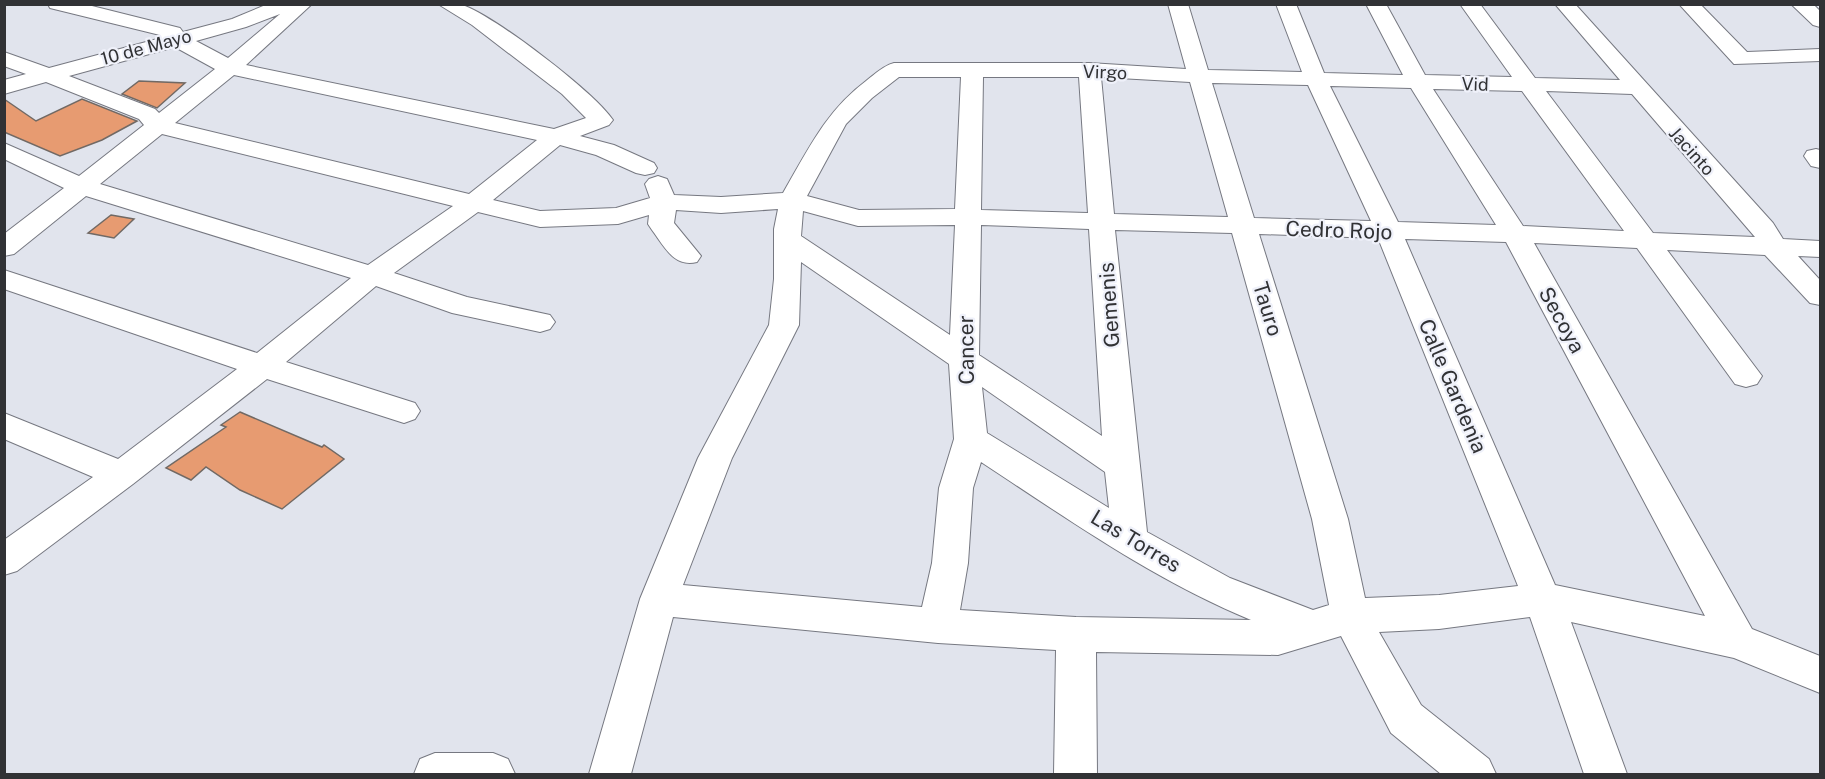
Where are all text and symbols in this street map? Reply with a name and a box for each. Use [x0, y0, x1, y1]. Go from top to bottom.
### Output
street label: 10 de Mayo [98, 25, 194, 69]
street label: Virgo [1082, 61, 1128, 83]
street label: Vid [1461, 73, 1489, 95]
street label: Jacinto [1665, 122, 1719, 180]
street label: Cedro Rojo [1285, 216, 1393, 244]
street label: Gemenis [1094, 262, 1124, 348]
street label: Tauro [1248, 279, 1288, 339]
street label: Secoya [1534, 283, 1590, 357]
street label: Cancer [953, 315, 979, 385]
street label: Calle Gardenia [1414, 315, 1492, 457]
street label: Las Torres [1086, 504, 1186, 578]

